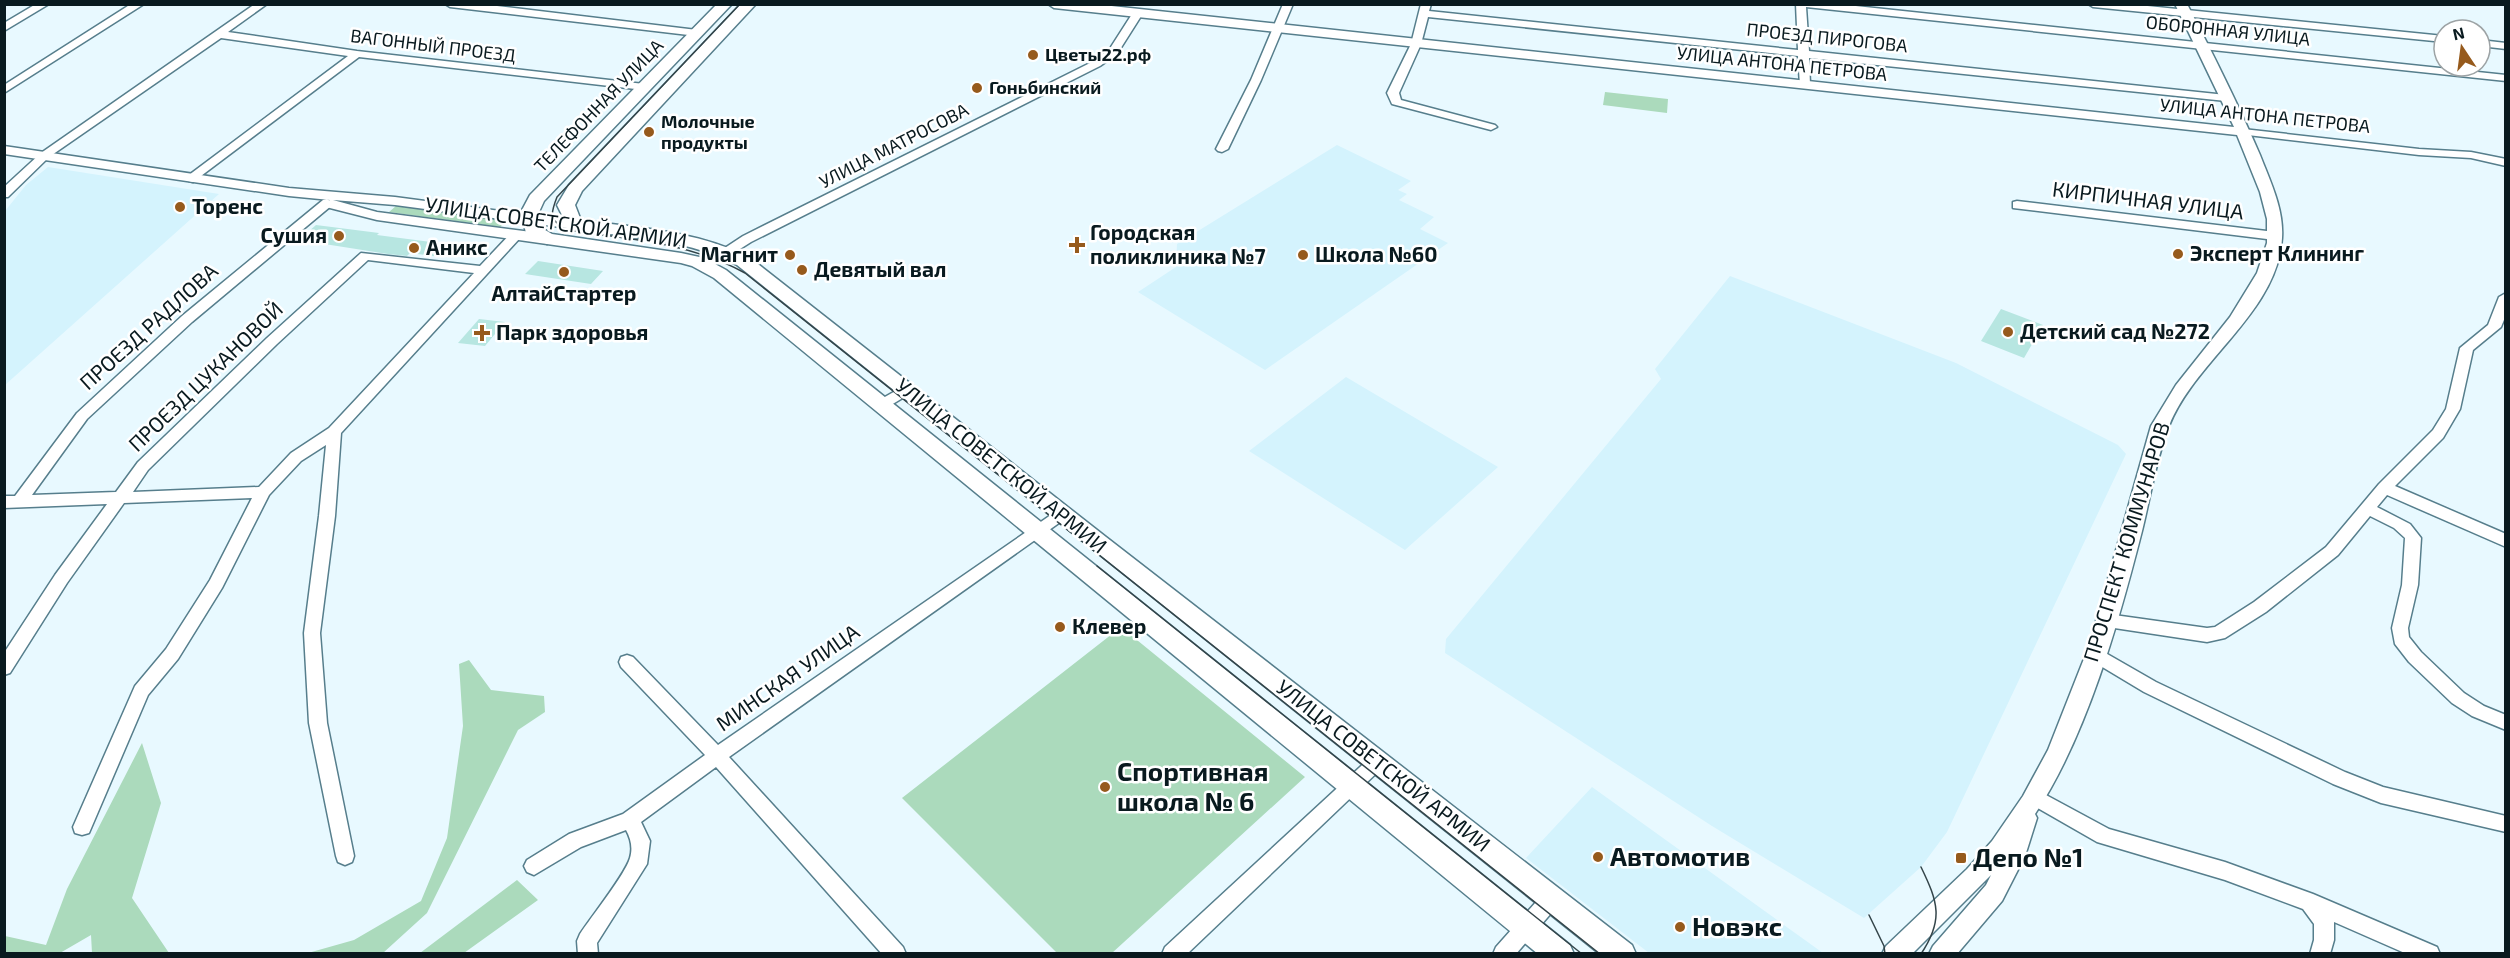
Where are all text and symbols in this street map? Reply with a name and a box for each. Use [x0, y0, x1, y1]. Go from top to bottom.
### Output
street label: ОБОРОННАЯ УЛИЦА [2145, 10, 2312, 50]
street label: ПРОЕЗД ПИРОГОВА [1746, 18, 1909, 56]
north arrow [2432, 18, 2492, 78]
text: N [2451, 22, 2466, 43]
street label: ВАГОННЫЙ ПРОЕЗД [349, 24, 517, 66]
street label: ТЕЛЕФОННАЯ УЛИЦА [529, 34, 668, 176]
street label: УЛИЦА АНТОНА ПЕТРОВА [1676, 41, 1889, 85]
place label: Цветы22.рф [1045, 43, 1151, 65]
marker: Цветы22.рф [1026, 48, 1040, 62]
place label: Гоньбинский [989, 76, 1101, 98]
marker: Гоньбинский [970, 81, 984, 95]
street label: УЛИЦА АНТОНА ПЕТРОВА [2159, 93, 2372, 137]
street label: УЛИЦА МАТРОСОВА [815, 98, 973, 192]
place label: Молочные продукты [661, 110, 755, 153]
marker: Молочные продукты [642, 125, 656, 139]
street label: КИРПИЧНАЯ УЛИЦА [2051, 175, 2245, 224]
street label: УЛИЦА СОВЕТСКОЙ АРМИИ [424, 191, 689, 252]
place label: Торенс [192, 193, 263, 218]
marker: Торенс [173, 200, 187, 214]
place label: Городская поликлиника №7 [1090, 219, 1266, 268]
place label: Сушия [261, 222, 327, 247]
marker: Сушия [332, 229, 346, 243]
place label: Аникс [426, 234, 488, 259]
marker: Городская поликлиника №7 [1068, 236, 1086, 254]
place label: Эксперт Клининг [2190, 240, 2364, 265]
marker: Аникс [407, 241, 421, 255]
place label: Магнит [701, 241, 778, 266]
place label: Школа №60 [1315, 241, 1437, 266]
marker: Эксперт Клининг [2171, 247, 2185, 261]
marker: Магнит [783, 248, 797, 262]
marker: Школа №60 [1296, 248, 1310, 262]
place label: Девятый вал [814, 256, 946, 281]
street label: ПРОЕЗД РАДЛОВА [74, 257, 222, 394]
marker: Девятый вал [795, 263, 809, 277]
marker: АлтайСтартер [557, 265, 571, 279]
place label: АлтайСтартер [492, 280, 636, 305]
street label: ПРОЕЗД ЦУКАНОВОЙ [123, 296, 287, 456]
place label: Детский сад №272 [2020, 318, 2210, 343]
place label: Парк здоровья [496, 319, 648, 344]
marker: Парк здоровья [473, 324, 491, 342]
marker: Детский сад №272 [2001, 325, 2015, 339]
street label: УЛИЦА СОВЕТСКОЙ АРМИИ [891, 372, 1113, 558]
street label: ПРОСПЕКТ КОММУНАРОВ [2077, 419, 2174, 664]
place label: Клевер [1072, 613, 1146, 638]
street label: МИНСКАЯ УЛИЦА [711, 618, 863, 735]
marker: Клевер [1053, 620, 1067, 634]
street label: УЛИЦА СОВЕТСКОЙ АРМИИ [1272, 674, 1496, 856]
place label: Спортивная школа № 6 [1117, 755, 1268, 816]
marker: Спортивная школа № 6 [1098, 780, 1112, 794]
place label: Автомотив [1610, 840, 1750, 871]
place label: Депо №1 [1973, 841, 2083, 872]
marker: Автомотив [1591, 850, 1605, 864]
marker: Депо №1 [1954, 851, 1968, 865]
place label: Новэкс [1692, 910, 1782, 941]
marker: Новэкс [1673, 920, 1687, 934]

